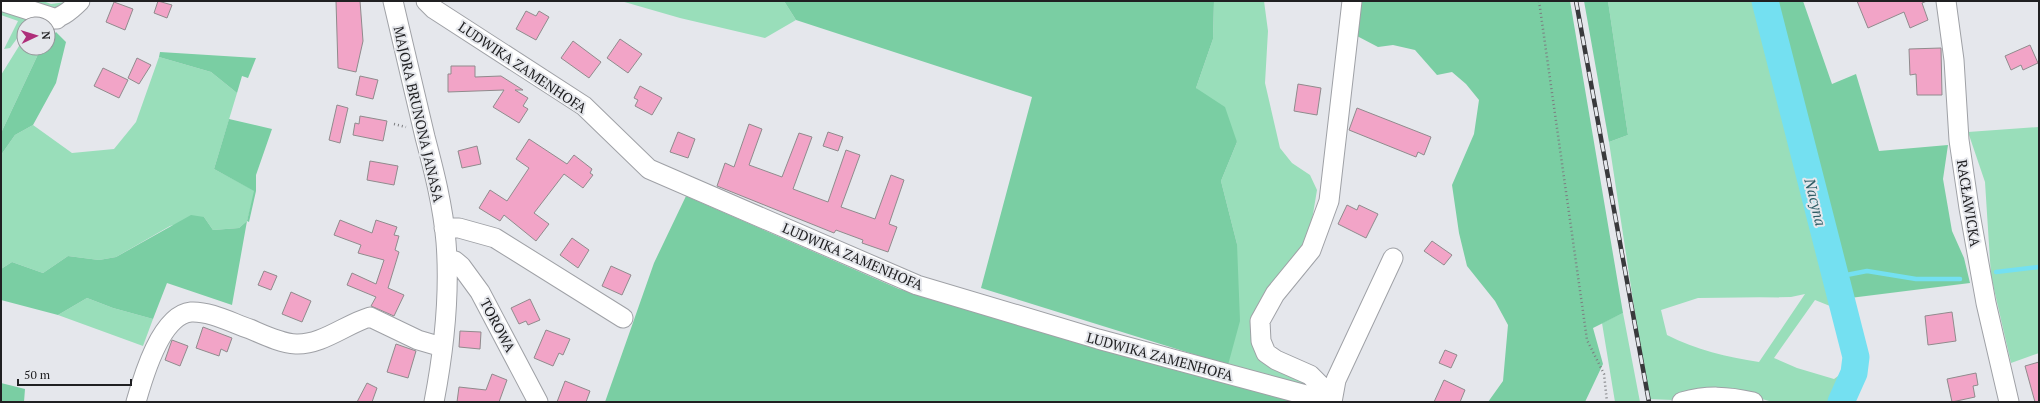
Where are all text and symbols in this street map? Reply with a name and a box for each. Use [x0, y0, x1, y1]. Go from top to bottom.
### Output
north arrow [16, 16, 56, 56]
street label: LUDWIKA ZAMENHOFA [455, 17, 591, 117]
street label: MAJORA BRUNONA JANASA [389, 24, 449, 204]
text: N [39, 31, 53, 41]
street label: RACŁAWICKA [1953, 158, 1985, 248]
water label: Nacyna [1800, 175, 1832, 228]
street label: LUDWIKA ZAMENHOFA [780, 218, 927, 294]
street label: TOROWA [476, 295, 520, 356]
street label: LUDWIKA ZAMENHOFA [1085, 327, 1236, 385]
scale bar [18, 361, 131, 387]
text: 50 m [24, 367, 51, 382]

